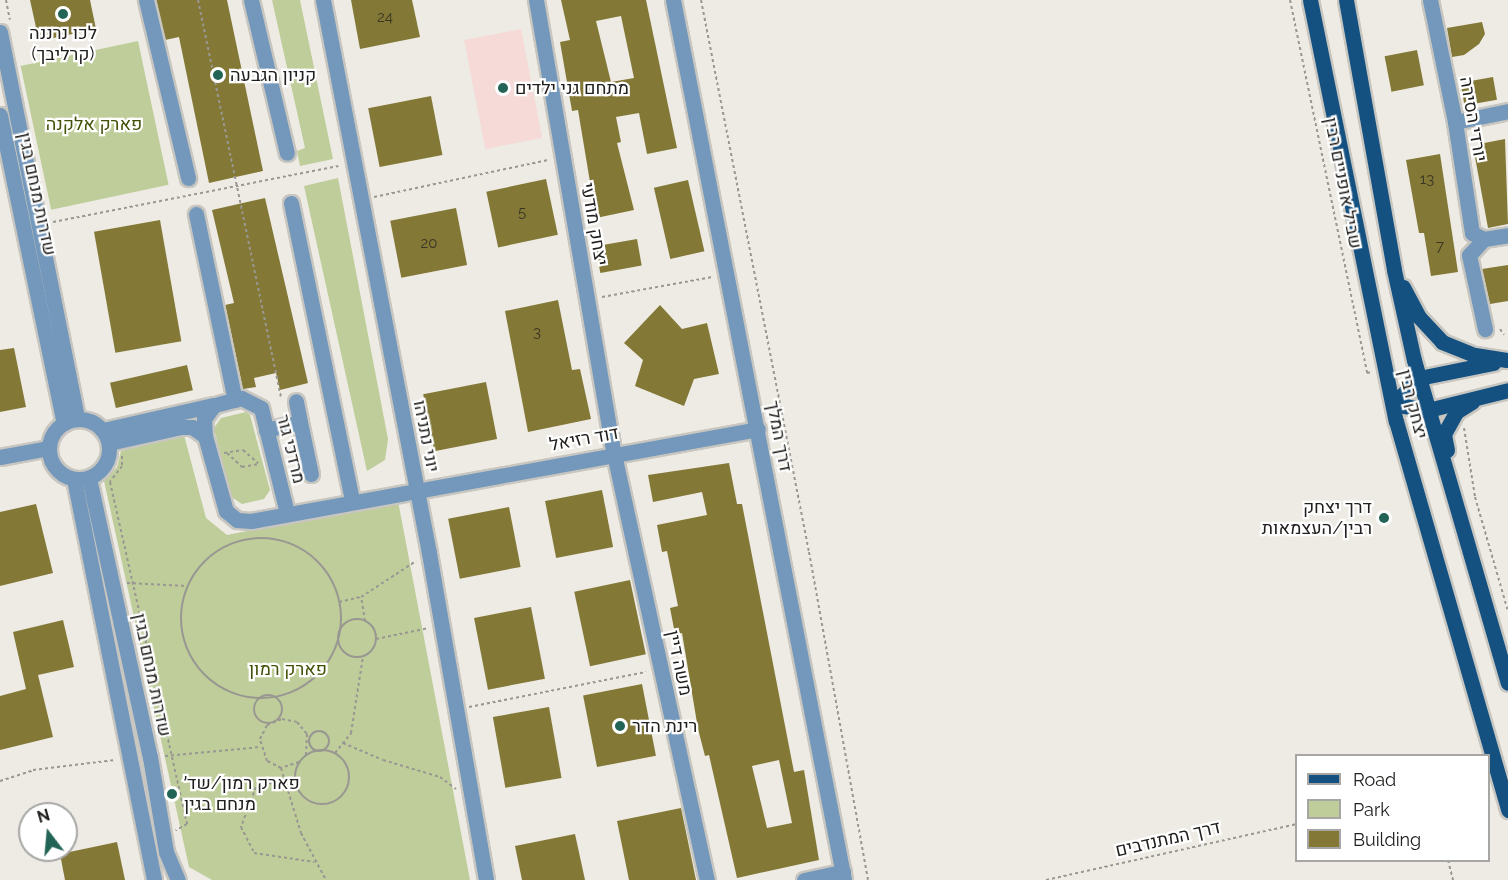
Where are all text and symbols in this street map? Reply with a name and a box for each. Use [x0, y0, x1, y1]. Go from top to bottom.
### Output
marker: לכו נרננה (קרליבך) [56, 7, 70, 21]
house number: 24 [377, 9, 393, 27]
place label: לכו נרננה (קרליבך) [29, 23, 97, 66]
place label: קניון הגבעה [230, 64, 316, 86]
marker: קניון הגבעה [211, 68, 225, 82]
street label: יורדי הסירה [1455, 75, 1491, 163]
place label: מתחם גני ילדים [515, 77, 629, 99]
marker: מתחם גני ילדים [496, 81, 510, 95]
park label: פארק אלקנה [46, 113, 142, 135]
street label: שביל אופניים רבין [1320, 115, 1366, 251]
street label: שדרות מנחם בגין [13, 130, 61, 258]
house number: 13 [1420, 171, 1434, 189]
street label: יצחק מודעי [576, 181, 612, 267]
house number: 5 [518, 204, 526, 222]
house number: 20 [421, 235, 437, 253]
house number: 7 [1436, 238, 1444, 256]
house number: 3 [533, 324, 541, 342]
street label: יצחק רבין [1394, 367, 1432, 441]
street label: יוני נתניהו [408, 398, 444, 474]
street label: דרך המלך [762, 399, 796, 473]
street label: מרדכי גור [272, 412, 310, 486]
street label: דוד רזיאל [548, 422, 620, 456]
place label: דרך יצחק רבין/העצמאות [1262, 497, 1372, 540]
marker: דרך יצחק רבין/העצמאות [1377, 511, 1391, 525]
street label: שדרות מנחם בגין [128, 611, 176, 739]
street label: משה דיין [662, 628, 696, 698]
park label: פארק רמון [249, 658, 327, 680]
place label: רינת הדר [632, 715, 697, 737]
marker: רינת הדר [613, 719, 627, 733]
legend [1295, 754, 1490, 862]
text: Road [1353, 769, 1396, 790]
place label: פארק רמון/שד׳ מנחם בגין [184, 773, 300, 816]
marker: פארק רמון/שד׳ מנחם בגין [165, 787, 179, 801]
text: Park [1353, 799, 1390, 820]
north arrow [18, 802, 78, 862]
text: N [35, 805, 52, 827]
street label: דרך המתנדבים [1113, 816, 1223, 862]
text: Building [1353, 829, 1421, 850]

